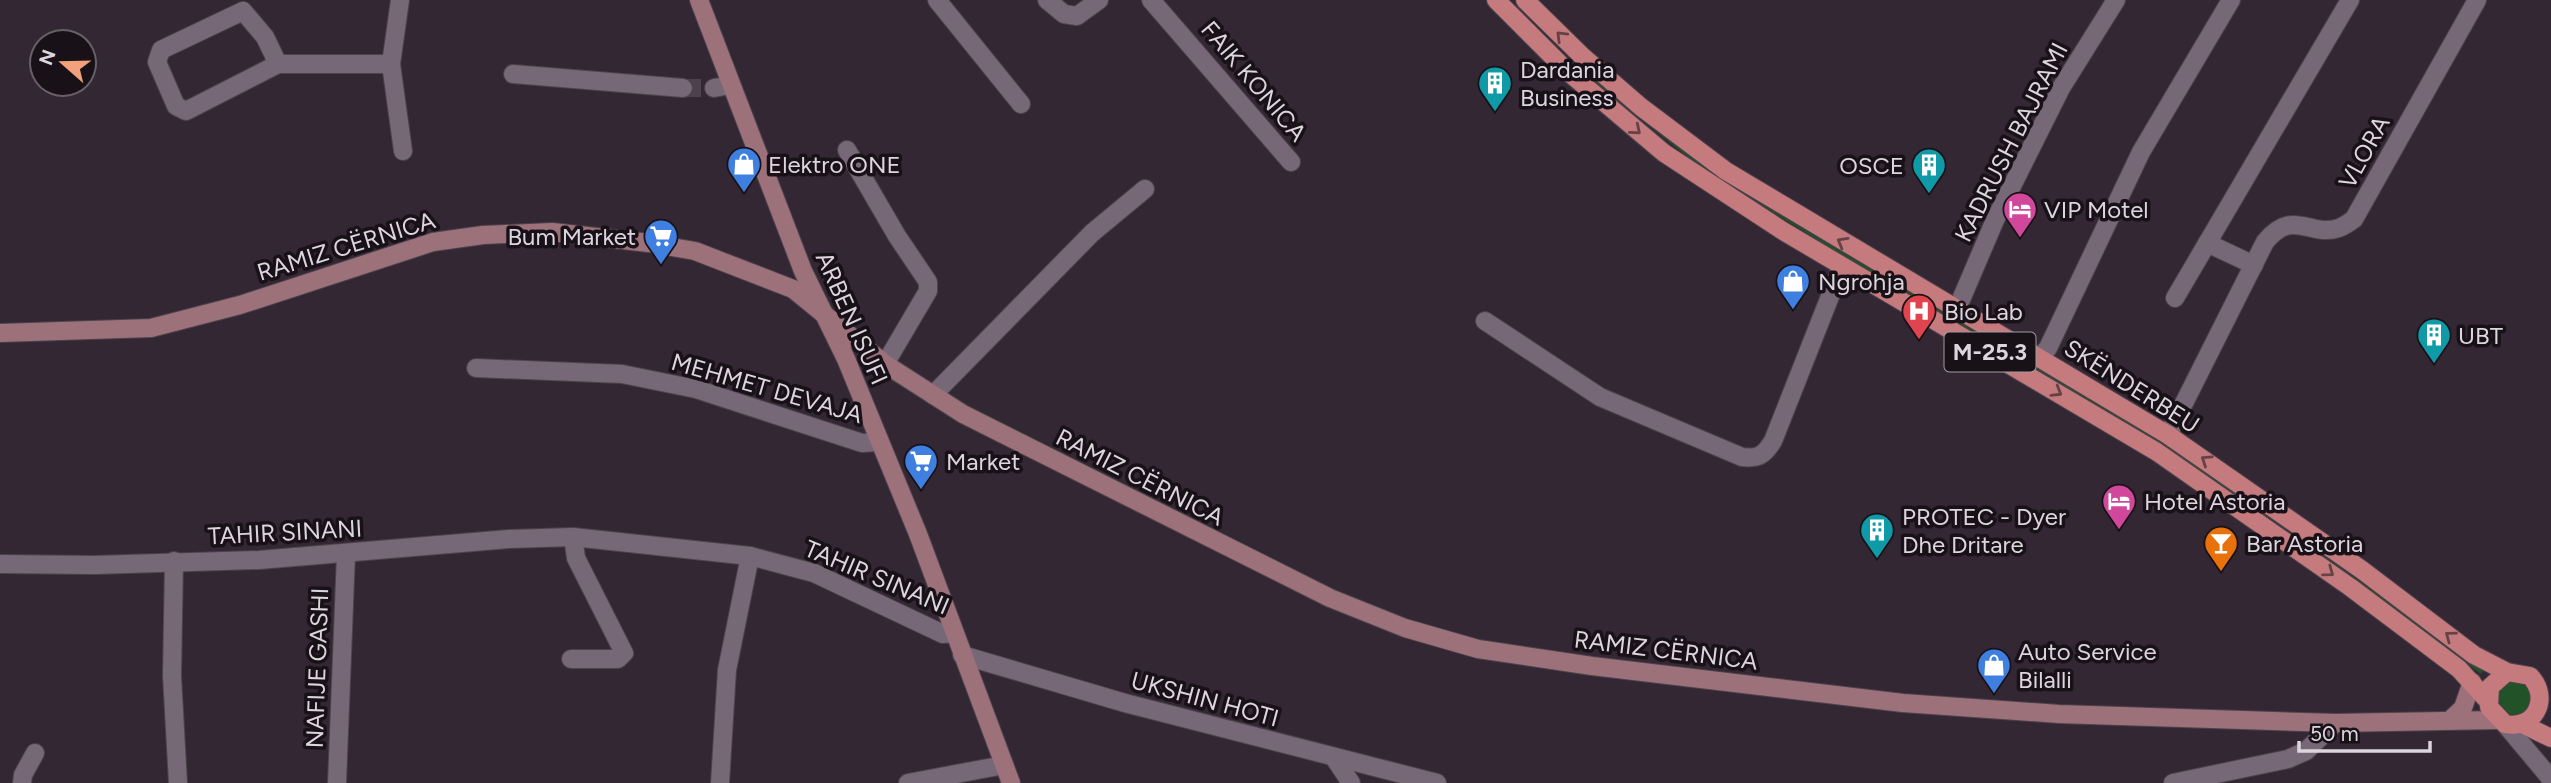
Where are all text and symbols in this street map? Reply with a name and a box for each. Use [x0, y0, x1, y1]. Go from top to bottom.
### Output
street label: FAIK KONICA [1195, 15, 1313, 148]
north arrow [28, 28, 98, 98]
one-way arrow [1557, 31, 1570, 44]
street label: KADRUSH BAJRAMI [1948, 38, 2074, 246]
text: N [34, 47, 61, 68]
place label: Dardania Business [1520, 55, 1614, 112]
building icon: Dardania Business [1476, 64, 1514, 113]
street label: VLORA [2332, 110, 2396, 193]
one-way arrow [1628, 122, 1641, 134]
shop icon: Elektro ONE [725, 145, 763, 194]
building icon: OSCE [1910, 146, 1948, 195]
place label: Elektro ONE [768, 150, 901, 179]
place label: OSCE [1839, 151, 1904, 180]
hotel icon: VIP Motel [2001, 190, 2039, 239]
place label: VIP Motel [2044, 195, 2149, 224]
street label: RAMIZ CËRNICA [253, 205, 439, 287]
supermarket icon: Bum Market [642, 217, 680, 266]
place label: Bum Market [507, 222, 636, 251]
one-way arrow [1837, 238, 1850, 251]
street label: ARBEN ISUFI [810, 247, 894, 389]
shop icon: Ngrohja [1774, 262, 1812, 311]
place label: Ngrohja [1818, 267, 1905, 296]
hospital icon: Bio Lab [1900, 292, 1938, 341]
place label: Bio Lab [1944, 297, 2023, 326]
building icon: UBT [2415, 316, 2453, 365]
place label: UBT [2458, 321, 2503, 350]
road number: M-25.3 [1944, 332, 2036, 372]
street label: SKËNDERBEU [2059, 333, 2205, 439]
street label: MEHMET DEVAJA [668, 347, 867, 429]
one-way arrow [2050, 384, 2063, 397]
street label: RAMIZ CËRNICA [1051, 422, 1229, 532]
supermarket icon: Market [902, 442, 940, 491]
place label: Market [946, 447, 1020, 476]
one-way arrow [2200, 455, 2213, 468]
hotel icon: Hotel Astoria [2100, 482, 2138, 531]
place label: Hotel Astoria [2144, 487, 2286, 516]
place label: PROTEC - Dyer Dhe Dritare [1902, 502, 2066, 559]
building icon: PROTEC - Dyer Dhe Dritare [1858, 511, 1896, 560]
street label: TAHIR SINANI [207, 513, 363, 551]
bar icon: Bar Astoria [2202, 524, 2240, 573]
place label: Bar Astoria [2246, 529, 2363, 558]
street label: TAHIR SINANI [800, 533, 954, 621]
one-way arrow [2321, 564, 2333, 576]
street label: NAFIJE GASHI [300, 587, 334, 749]
street label: RAMIZ CËRNICA [1573, 624, 1760, 676]
one-way arrow [2445, 632, 2457, 645]
place label: Auto Service Bilalli [2018, 637, 2157, 694]
shop icon: Auto Service Bilalli [1975, 646, 2013, 695]
street label: UKSHIN HOTI [1128, 665, 1282, 733]
scale bar [2299, 710, 2430, 754]
text: 50 m [2310, 721, 2359, 746]

